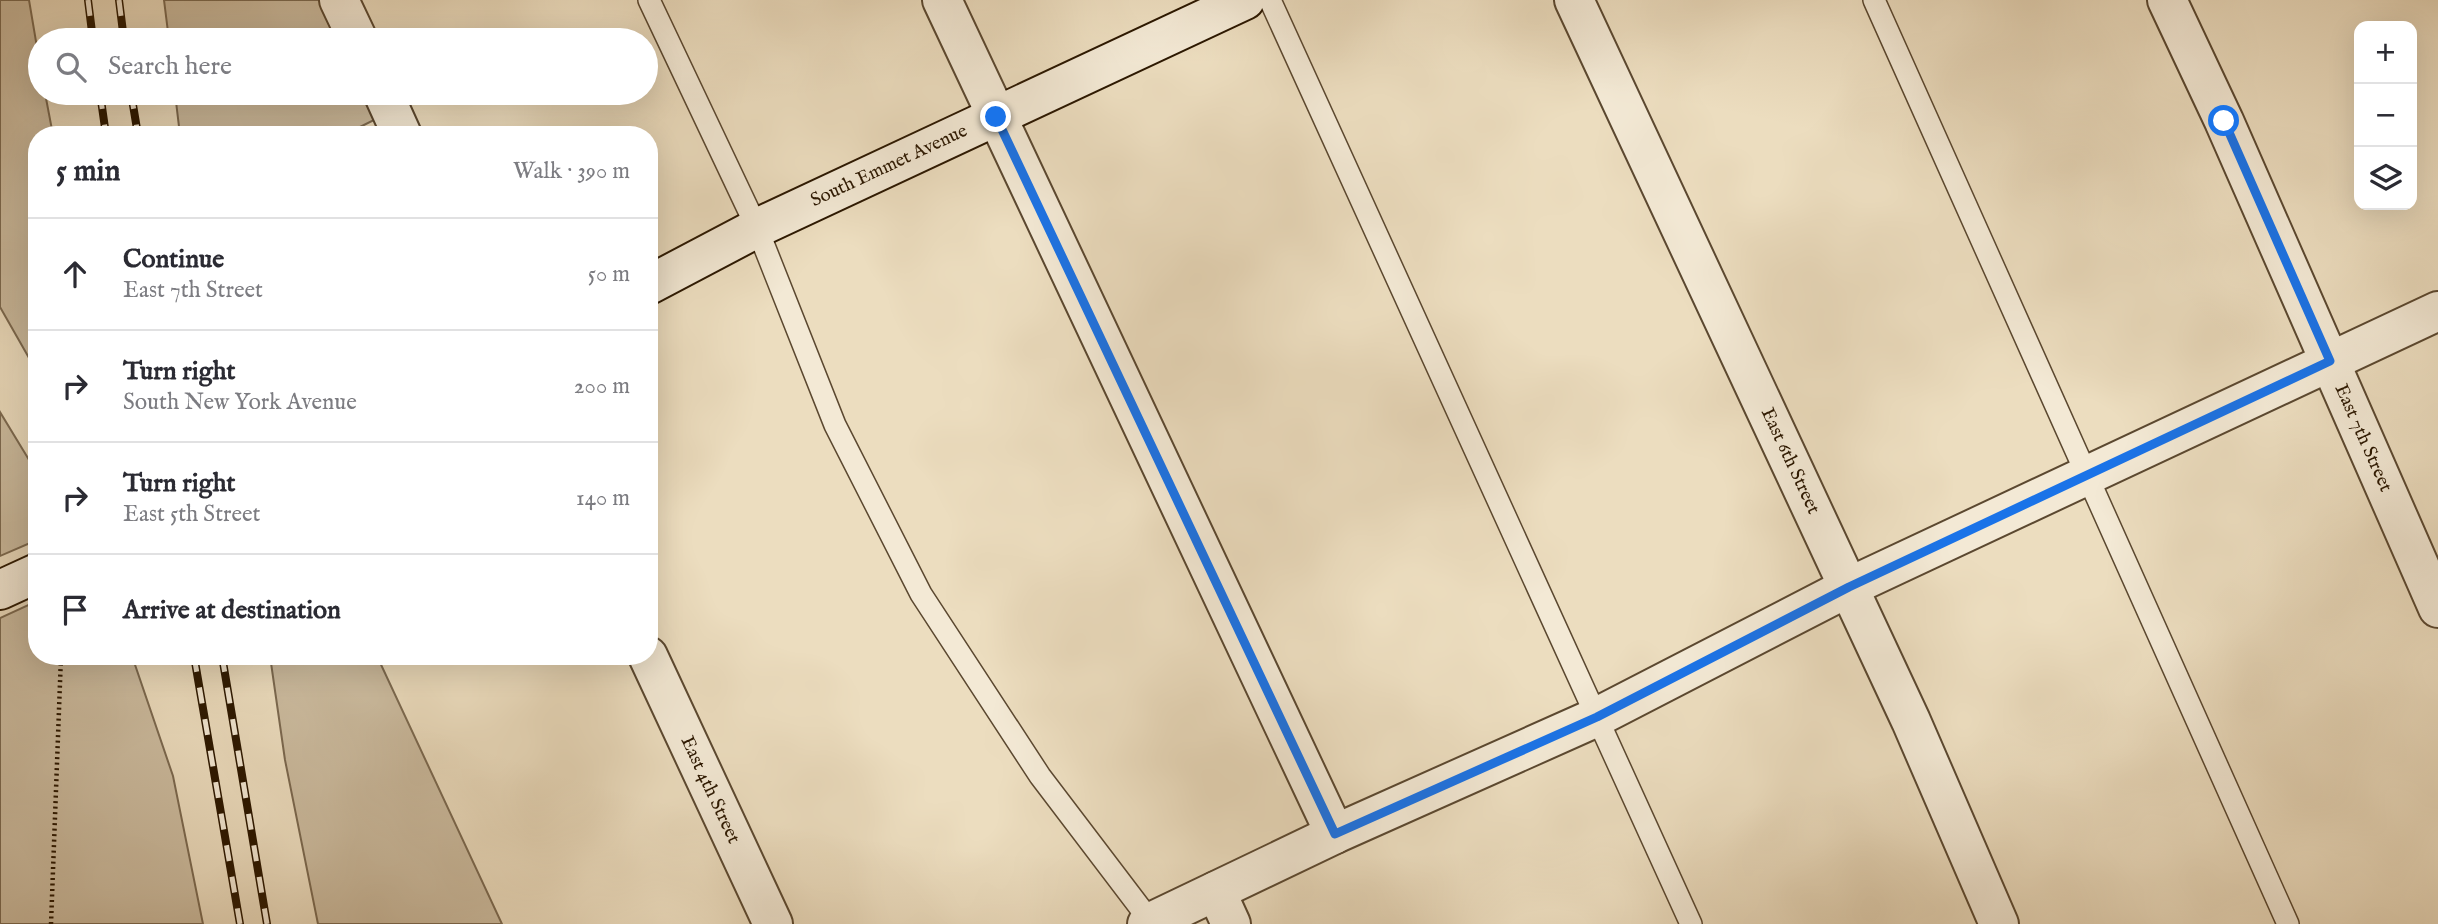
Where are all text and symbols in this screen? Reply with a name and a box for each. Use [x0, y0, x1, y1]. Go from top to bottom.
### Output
map controls [2354, 21, 2417, 210]
button: + [2354, 21, 2417, 84]
search box [28, 28, 658, 105]
icon: search [52, 48, 90, 86]
text: Search here [108, 50, 232, 83]
button: − [2354, 84, 2417, 147]
route end [980, 101, 1011, 132]
route start [2208, 105, 2239, 136]
street label: South Emmet Avenue [807, 119, 972, 213]
button: layers [2354, 147, 2417, 210]
text: 5 min [56, 153, 121, 191]
text: Walk · 390 m [513, 157, 630, 186]
text: Continue [123, 243, 224, 276]
icon: ahead [56, 255, 94, 293]
text: 50 m [588, 260, 630, 289]
text: East 7th Street [123, 276, 263, 305]
text: Turn right [123, 355, 236, 388]
icon: right [56, 367, 94, 405]
text: 200 m [574, 372, 630, 401]
street label: East 7th Street [2329, 380, 2398, 496]
text: South New York Avenue [123, 388, 357, 417]
street label: East 6th Street [1755, 404, 1825, 518]
text: Turn right [123, 467, 236, 500]
icon: right [56, 479, 94, 517]
text: 140 m [576, 484, 630, 513]
text: East 5th Street [123, 500, 261, 529]
icon: arrive [56, 591, 94, 629]
text: Arrive at destination [123, 594, 341, 627]
street label: East 4th Street [675, 732, 746, 848]

